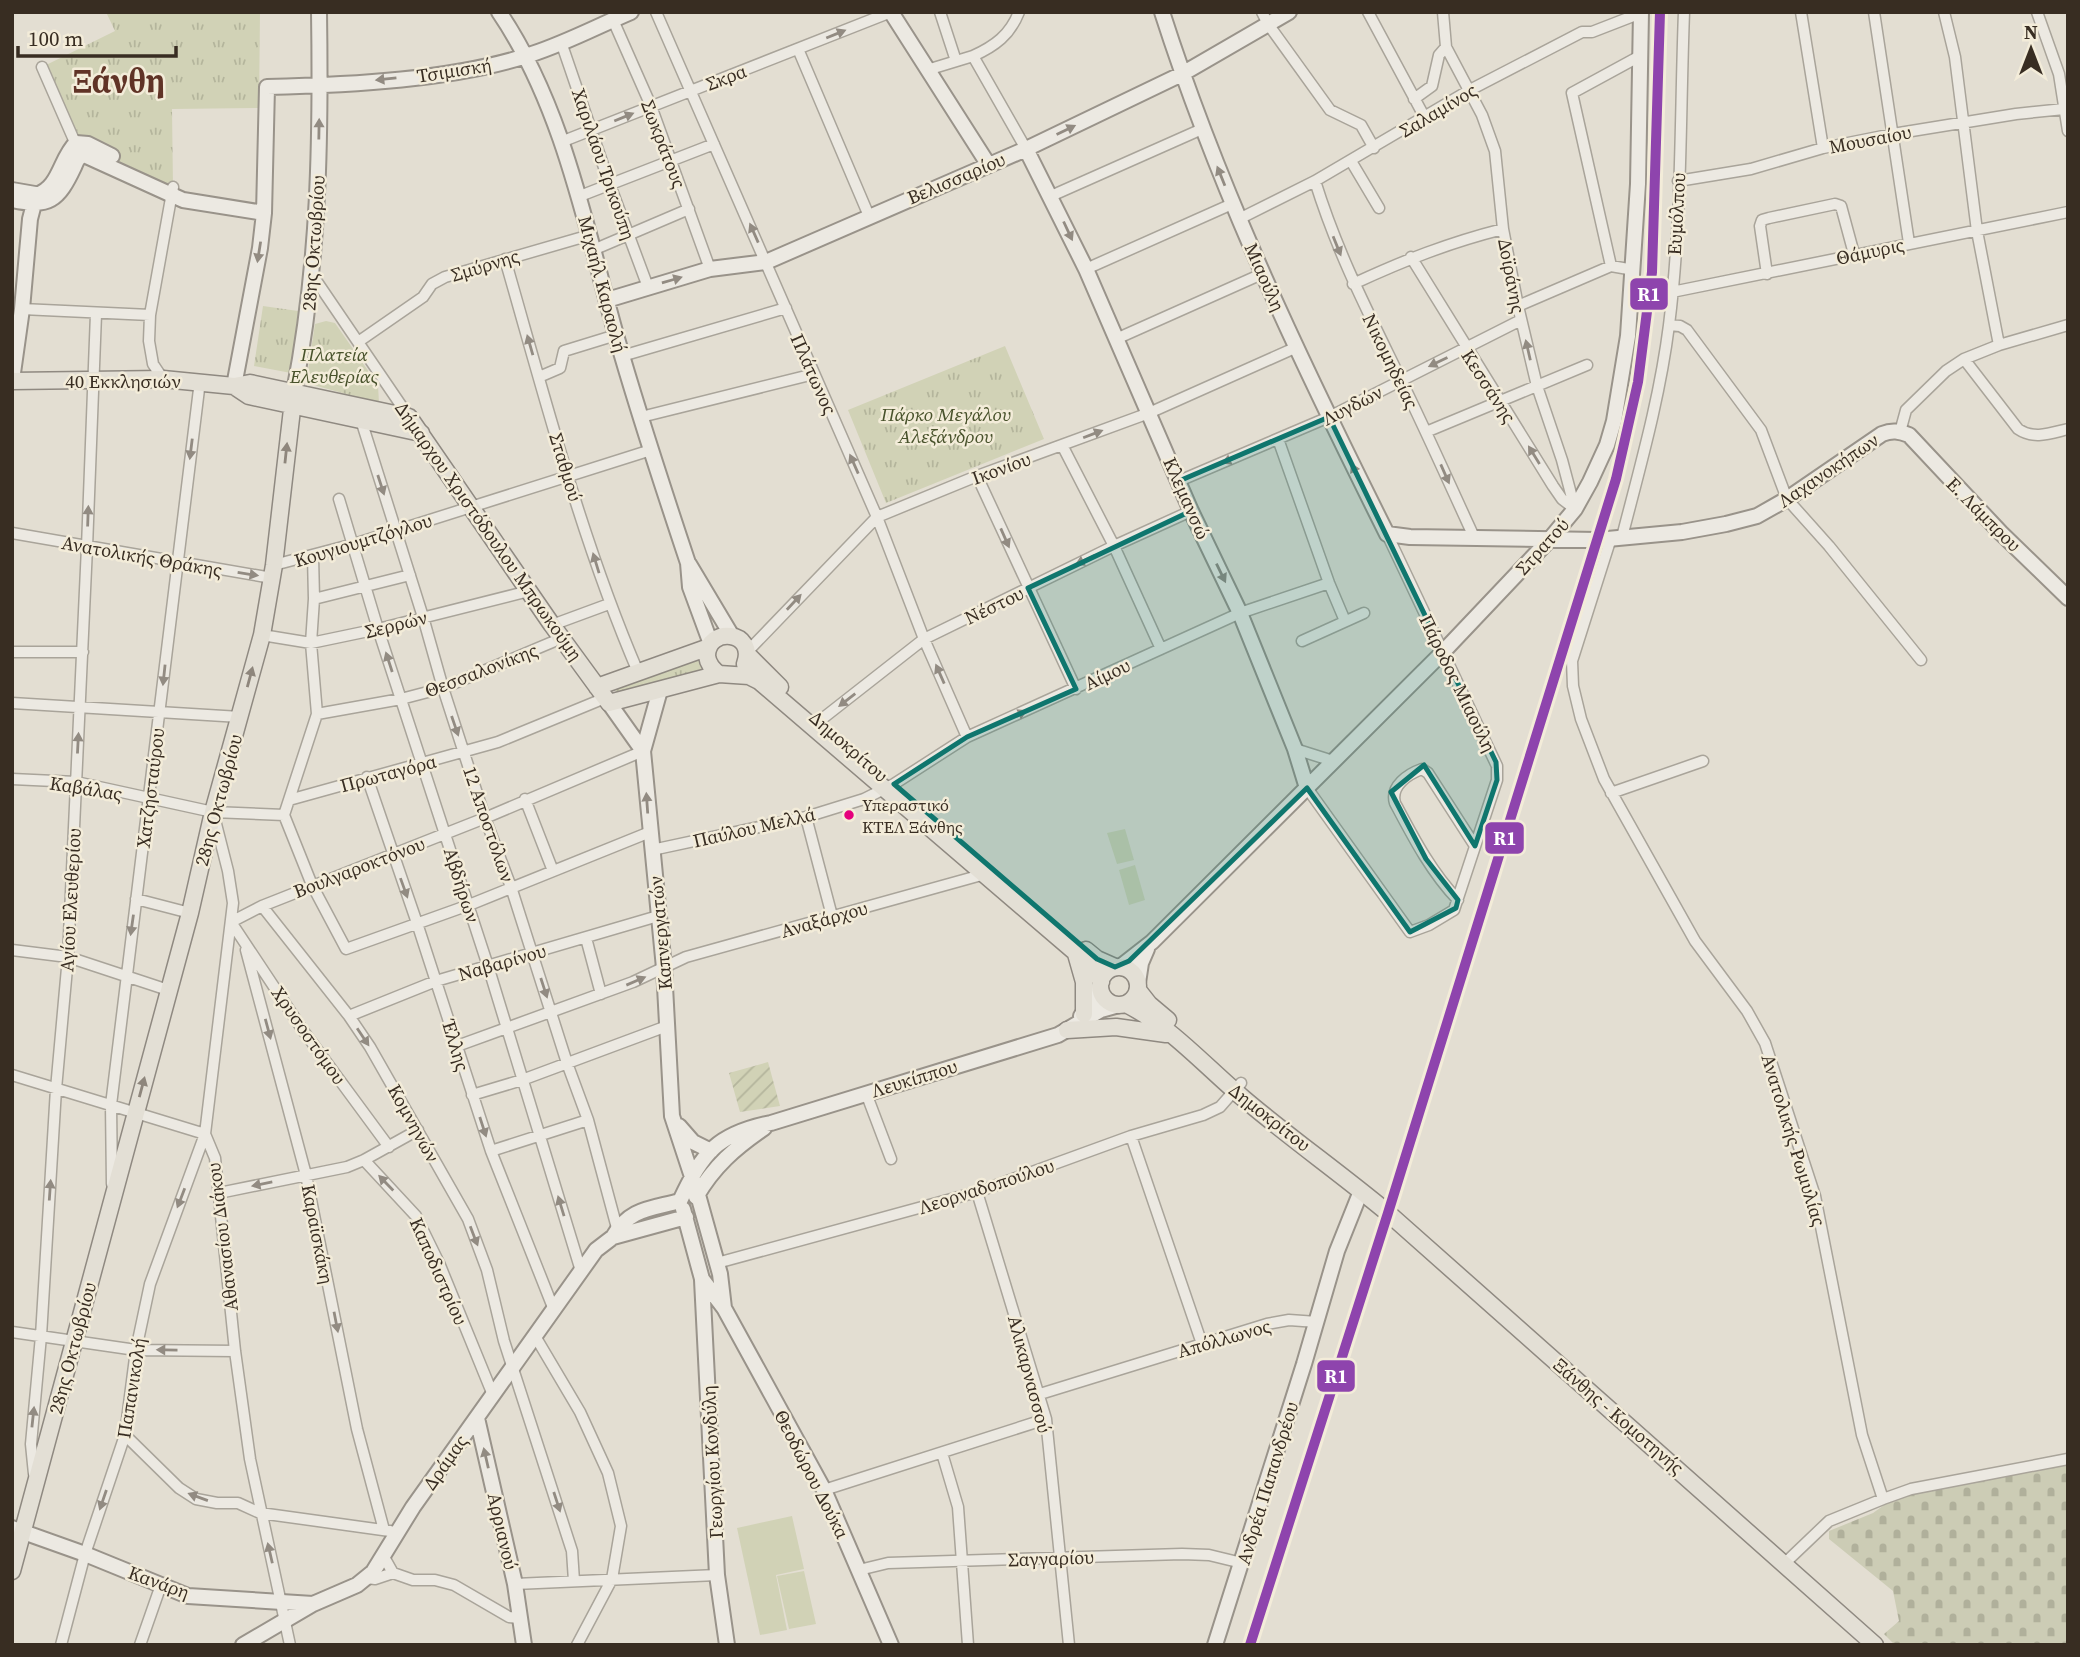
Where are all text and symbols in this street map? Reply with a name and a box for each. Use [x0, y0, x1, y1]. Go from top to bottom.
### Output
scale bar [18, 14, 175, 58]
north arrow [1996, 14, 2066, 84]
text: N [2024, 19, 2038, 45]
text: 100 m [28, 24, 83, 53]
one-way arrow [826, 28, 847, 39]
street label: Τσιμισκή [415, 51, 493, 89]
street label: Σκρα [702, 57, 750, 97]
district label: Ξάνθη [73, 58, 165, 103]
one-way arrow [375, 74, 397, 85]
street label: Σαλαμίνος [1394, 77, 1482, 143]
street label: Χαριλάου Τρικούπη [566, 85, 642, 243]
street label: Σωκράτους [635, 96, 693, 192]
one-way arrow [614, 111, 635, 122]
one-way arrow [313, 118, 325, 140]
street label: Μουσαίου [1827, 118, 1913, 160]
one-way arrow [1056, 124, 1076, 135]
street label: Βελισσαρίου [903, 146, 1009, 210]
one-way arrow [1216, 166, 1227, 187]
street label: Ευμόλπου [1661, 172, 1691, 256]
street label: 28ης Οκτωβρίου [295, 174, 331, 312]
street label: Μιχαήλ Καραολή [572, 213, 634, 355]
one-way arrow [1062, 221, 1074, 241]
one-way arrow [748, 222, 759, 243]
street label: Θάμυρις [1834, 231, 1906, 271]
one-way arrow [1332, 236, 1343, 257]
street label: Δοϊράνης [1492, 236, 1532, 316]
street label: Μιαούλη [1238, 239, 1292, 315]
one-way arrow [253, 242, 264, 264]
street label: Σμύρνης [448, 242, 522, 288]
one-way arrow [661, 274, 683, 285]
line badge: R1 [1629, 277, 1669, 311]
text: R1 [1637, 281, 1661, 307]
street label: Νικομηδείας [1357, 309, 1425, 413]
street label: Πλάτωνος [785, 329, 843, 419]
one-way arrow [524, 334, 534, 355]
one-way arrow [1522, 338, 1533, 360]
park label: Πλατεία Ελευθερίας [289, 341, 380, 389]
street label: Κεσσάνης [1456, 344, 1522, 428]
one-way arrow [1428, 356, 1448, 367]
street label: 40 Εκκλησιών [65, 368, 181, 394]
street label: Λυγδών [1317, 379, 1387, 431]
street label: Δήμαρχου Χριστόδουλου Μπρωκούμη [389, 396, 589, 666]
park label: Πάρκο Μεγάλου Αλεξάνδρου [880, 401, 1011, 449]
street label: Λαχανοκήπων [1772, 427, 1884, 513]
one-way arrow [1082, 428, 1103, 439]
street label: Σταθμού [543, 430, 589, 504]
one-way arrow [185, 438, 196, 460]
one-way arrow [281, 442, 292, 464]
street label: Ικονίου [968, 445, 1034, 491]
one-way arrow [1527, 446, 1540, 465]
street label: Κλεμανσώ [1157, 453, 1217, 543]
one-way arrow [1222, 453, 1243, 464]
one-way arrow [848, 454, 860, 474]
one-way arrow [1351, 462, 1363, 482]
one-way arrow [1439, 464, 1451, 484]
street label: Ε. Λάμπρου [1941, 471, 2027, 557]
one-way arrow [376, 475, 387, 496]
one-way arrow [83, 504, 94, 526]
street label: Κουγιουμτζόγλου [291, 507, 435, 573]
street label: Στρατού [1509, 512, 1575, 580]
one-way arrow [999, 528, 1011, 548]
street label: Ανατολικής Θράκης [60, 529, 224, 583]
one-way arrow [590, 552, 600, 573]
one-way arrow [1074, 554, 1094, 566]
one-way arrow [1215, 563, 1227, 583]
one-way arrow [238, 569, 260, 580]
street label: Νέστου [960, 580, 1028, 630]
one-way arrow [786, 594, 802, 611]
street label: Σερρών [362, 604, 430, 644]
street label: Πάροδος Μιαούλη [1413, 610, 1503, 756]
street label: Θεσσαλονίκης [421, 637, 541, 703]
one-way arrow [383, 652, 394, 673]
street label: Αίμου [1080, 652, 1134, 696]
one-way arrow [158, 664, 169, 686]
one-way arrow [934, 664, 946, 684]
one-way arrow [245, 666, 256, 688]
one-way arrow [839, 692, 857, 707]
street label: Δημοκρίτου [804, 704, 894, 788]
one-way arrow [1007, 709, 1027, 721]
one-way arrow [450, 715, 461, 736]
street label: Χατζησταύρου [130, 726, 170, 850]
street label: 28ης Οκτωβρίου [188, 731, 248, 869]
one-way arrow [73, 732, 84, 754]
street label: Πρωταγόρα [337, 748, 439, 798]
street label: 12 Αποστόλων [457, 763, 521, 885]
street label: Καβάλας [48, 769, 124, 807]
one-way arrow [641, 791, 652, 813]
place label: Υπεραστικό ΚΤΕΛ Ξάνθης [862, 793, 963, 839]
street label: Παύλου Μελλά [690, 800, 818, 854]
marker: Υπεραστικό ΚΤΕΛ Ξάνθης [842, 808, 856, 822]
line badge: R1 [1484, 821, 1525, 855]
text: R1 [1493, 825, 1517, 851]
street label: Αγίου Ελευθερίου [53, 827, 87, 973]
street label: Βουλγαροκτόνου [290, 830, 428, 904]
street label: Αβδήρων [438, 844, 486, 926]
street label: Καπνεργατών [642, 875, 678, 991]
one-way arrow [399, 877, 410, 898]
street label: Αναξάρχου [778, 894, 871, 944]
one-way arrow [127, 914, 138, 936]
street label: Ναβαρίνου [455, 937, 549, 987]
one-way arrow [626, 975, 647, 986]
one-way arrow [539, 977, 549, 998]
street label: Χρυσοστόμου [266, 981, 352, 1089]
street label: Έλλης [435, 1015, 476, 1074]
one-way arrow [263, 1018, 274, 1040]
one-way arrow [357, 1028, 370, 1047]
street label: Ανατολικής Ρωμυλίας [1755, 1051, 1833, 1229]
street label: Λευκίππου [868, 1053, 960, 1103]
one-way arrow [137, 1075, 148, 1097]
street label: Δημοκρίτου [1224, 1077, 1316, 1157]
street label: Κομνηνών [382, 1079, 446, 1167]
one-way arrow [478, 1117, 489, 1138]
street label: Λεορναδοπούλου [915, 1152, 1057, 1220]
street label: Αθανασίου Διάκου [200, 1161, 244, 1313]
one-way arrow [378, 1175, 394, 1192]
one-way arrow [45, 1179, 56, 1201]
one-way arrow [251, 1179, 273, 1190]
street label: Καραϊσκάκη [296, 1182, 340, 1286]
one-way arrow [176, 1187, 187, 1208]
one-way arrow [556, 1195, 566, 1216]
street label: Καποδιστρίου [404, 1213, 474, 1329]
one-way arrow [469, 1226, 480, 1247]
street label: 28ης Οκτωβρίου [42, 1279, 102, 1417]
one-way arrow [330, 1311, 341, 1333]
street label: Αλικαρνασσού [1002, 1312, 1058, 1436]
street label: Απόλλωνος [1174, 1312, 1274, 1364]
street label: Παπανικολή [110, 1336, 152, 1440]
one-way arrow [156, 1344, 178, 1356]
street label: Ξάνθης - Κομοτηνής [1548, 1352, 1690, 1480]
line badge: R1 [1316, 1359, 1356, 1393]
text: R1 [1324, 1363, 1348, 1389]
street label: Γεωργίου Κονδύλη [695, 1385, 729, 1539]
street label: Ανδρέα Παπανδρέου [1230, 1398, 1304, 1568]
street label: Θεοδώρου Δούκα [768, 1405, 856, 1543]
one-way arrow [28, 1406, 39, 1428]
street label: Δράμας [417, 1429, 473, 1495]
one-way arrow [480, 1447, 491, 1469]
one-way arrow [97, 1489, 108, 1510]
street label: Αρριανού [482, 1490, 524, 1572]
one-way arrow [188, 1491, 209, 1502]
one-way arrow [552, 1491, 562, 1512]
one-way arrow [264, 1542, 275, 1564]
street label: Σαγγαρίου [1008, 1544, 1094, 1572]
street label: Κανάρη [125, 1559, 193, 1605]

